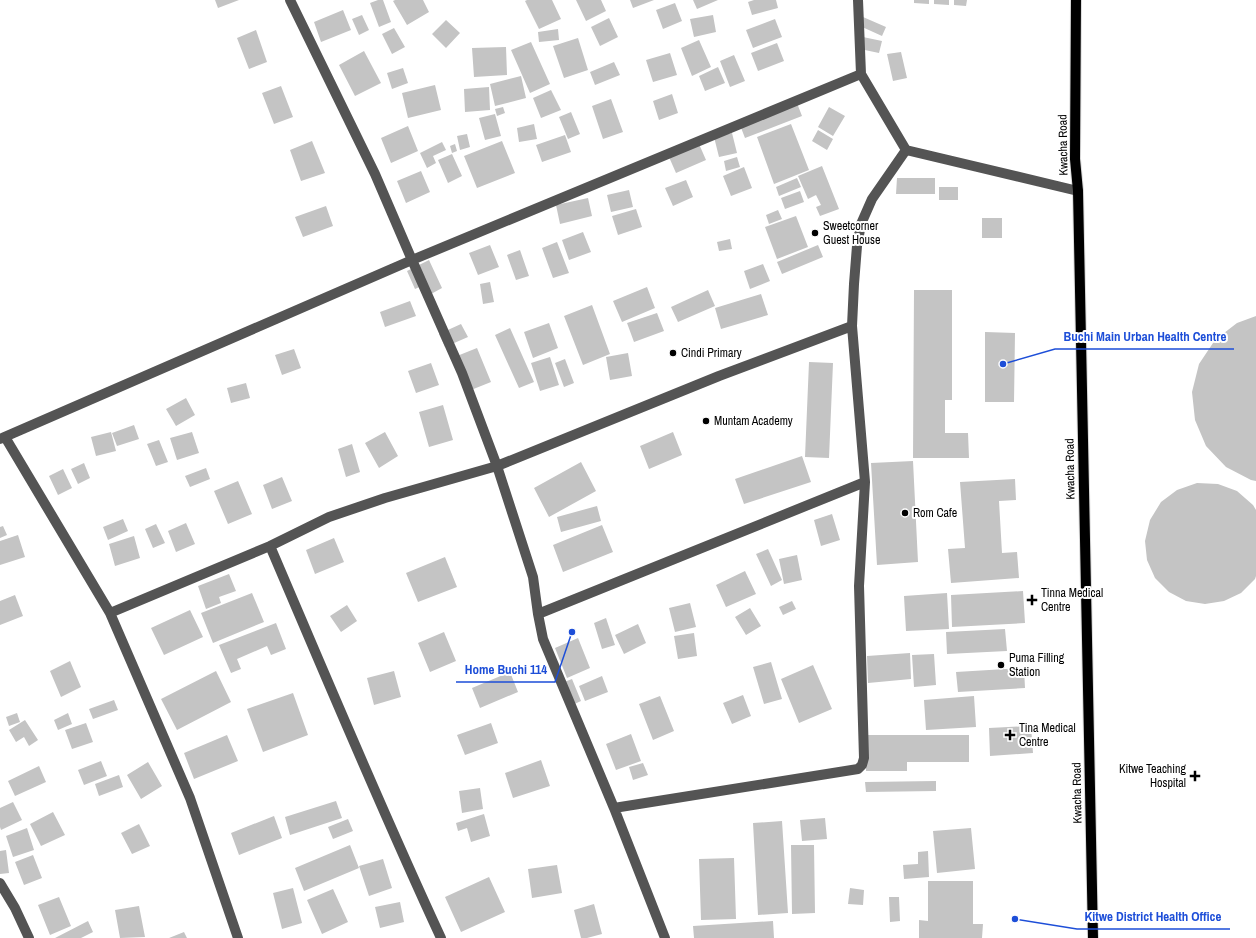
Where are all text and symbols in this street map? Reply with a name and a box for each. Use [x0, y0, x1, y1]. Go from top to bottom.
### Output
street label: Kwacha Road [1054, 114, 1072, 176]
place label: Sweetcorner Guest House [823, 218, 880, 248]
marker: Sweetcorner Guest House [810, 228, 820, 238]
callout: Buchi Main Urban Health Centre [1055, 324, 1234, 349]
text: Buchi Main Urban Health Centre [1064, 328, 1227, 345]
place label: Cindi Primary [681, 345, 742, 361]
marker: Cindi Primary [668, 348, 678, 358]
place label: Muntam Academy [714, 413, 793, 429]
marker: Muntam Academy [701, 416, 711, 426]
street label: Kwacha Road [1061, 438, 1079, 500]
place label: Rom Cafe [913, 505, 957, 521]
marker: Rom Cafe [900, 508, 910, 518]
place label: Tinna Medical Centre [1041, 585, 1103, 615]
marker: Tinna Medical Centre [1026, 594, 1038, 606]
place label: Puma Filling Station [1009, 650, 1065, 680]
callout: Home Buchi 114 [456, 657, 555, 682]
marker: Puma Filling Station [996, 660, 1006, 670]
text: Home Buchi 114 [465, 661, 547, 678]
place label: Tina Medical Centre [1019, 720, 1076, 750]
marker: Tina Medical Centre [1004, 729, 1016, 741]
place label: Kitwe Teaching Hospital [1119, 761, 1187, 791]
street label: Kwacha Road [1068, 762, 1086, 824]
marker: Kitwe Teaching Hospital [1189, 770, 1201, 782]
callout: Kitwe District Health Office [1077, 904, 1230, 929]
text: Kitwe District Health Office [1085, 908, 1221, 925]

